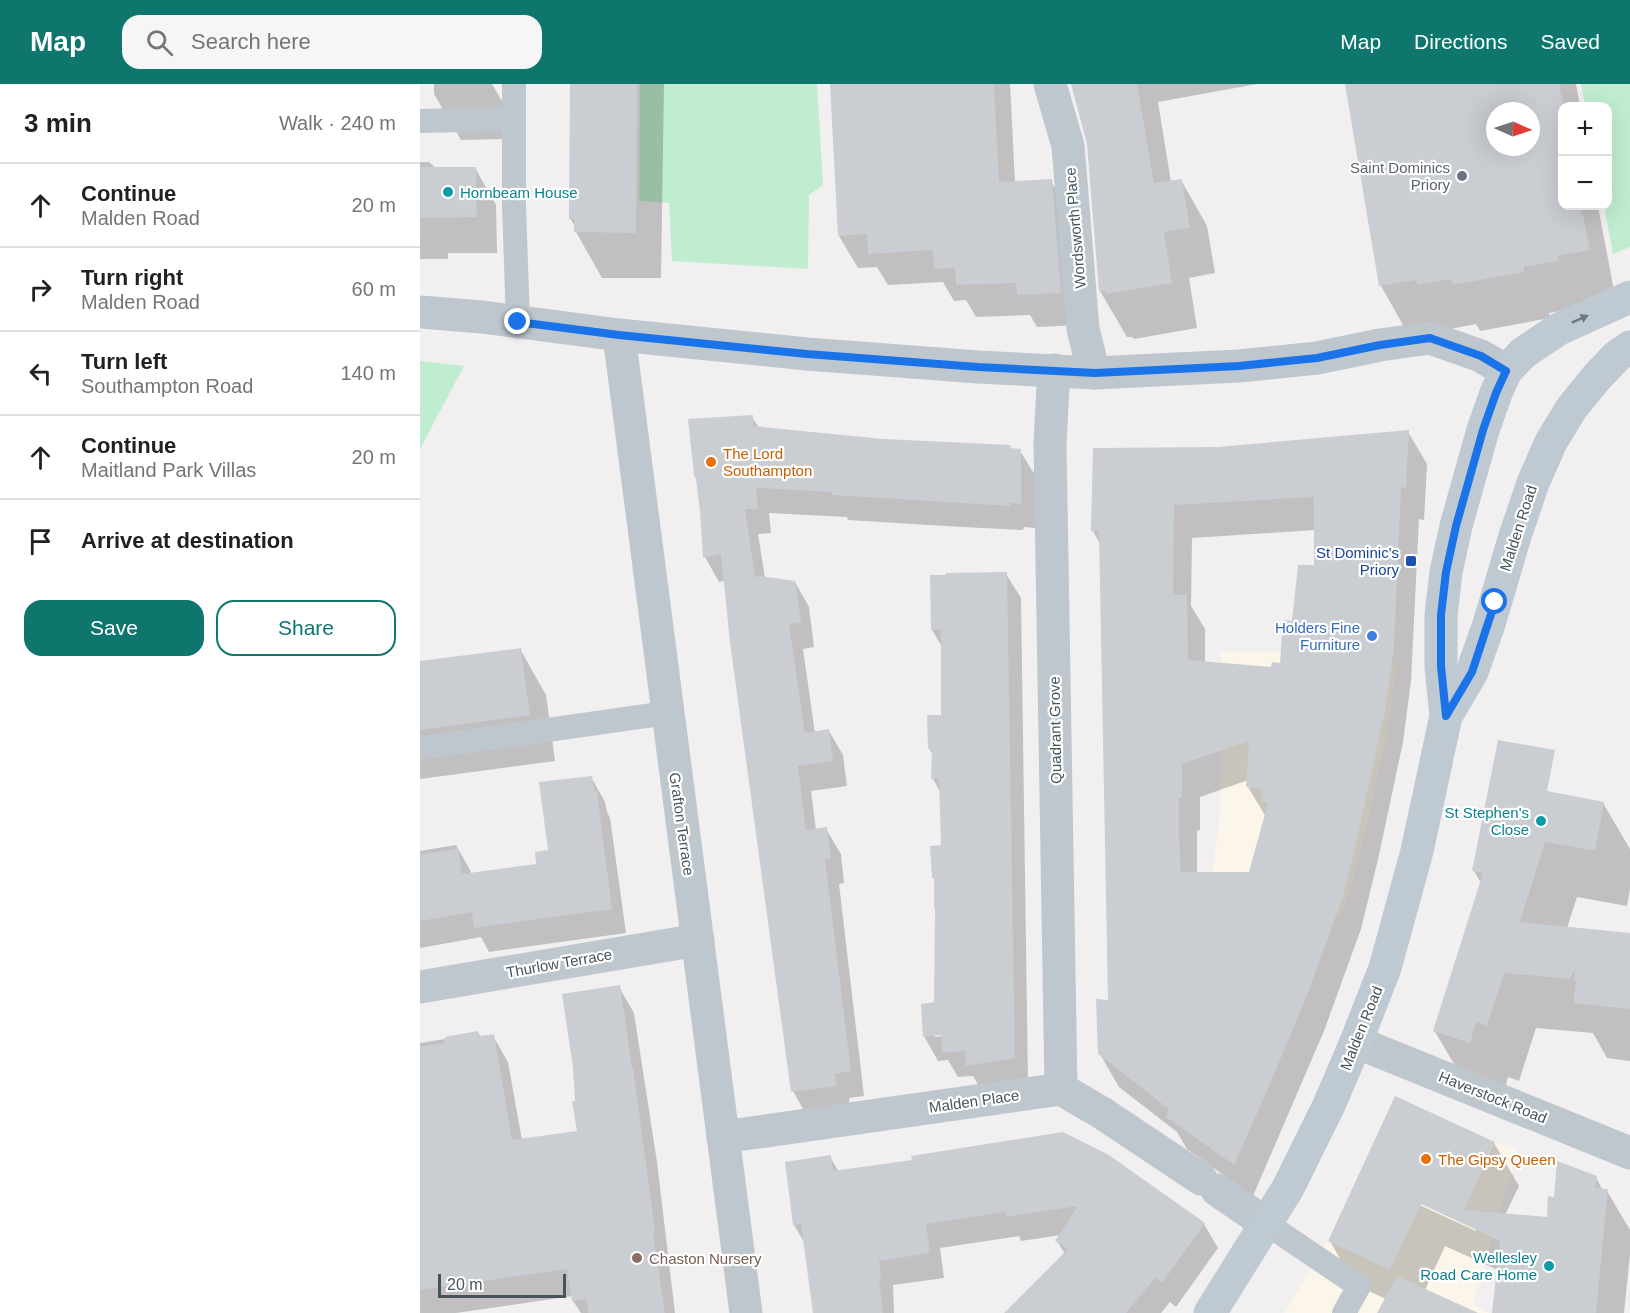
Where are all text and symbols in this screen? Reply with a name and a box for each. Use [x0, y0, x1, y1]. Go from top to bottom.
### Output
search box [122, 15, 542, 69]
text: Map [30, 26, 86, 57]
icon: search [143, 26, 176, 59]
text: Search here [191, 29, 311, 54]
text: Map [1340, 30, 1381, 53]
text: Directions [1414, 30, 1507, 53]
text: Saved [1540, 30, 1600, 53]
north arrow [1486, 102, 1540, 156]
map controls [1558, 102, 1612, 210]
button: + [1558, 102, 1612, 156]
text: 3 min [24, 108, 92, 138]
text: Walk · 240 m [279, 112, 396, 134]
button: − [1558, 156, 1612, 210]
place label: Saint Dominics Priory [1350, 159, 1450, 193]
street label: Wordsworth Place [1061, 167, 1089, 289]
marker: Saint Dominics Priory [1455, 169, 1469, 183]
text: Continue [81, 181, 176, 206]
place label: Hornbeam House [460, 184, 578, 201]
marker: Hornbeam House [441, 185, 455, 199]
icon: ahead [24, 189, 57, 222]
text: 20 m [352, 194, 396, 216]
text: Malden Road [81, 207, 200, 229]
text: Turn right [81, 265, 183, 290]
icon: right [24, 273, 57, 306]
text: 60 m [352, 278, 396, 300]
text: Malden Road [81, 291, 200, 313]
route end [504, 308, 530, 334]
one-way arrow [1572, 314, 1590, 324]
text: Turn left [81, 349, 167, 374]
icon: left [24, 357, 57, 390]
text: 140 m [340, 362, 396, 384]
text: Southampton Road [81, 375, 253, 397]
text: Continue [81, 433, 176, 458]
icon: ahead [24, 441, 57, 474]
place label: The Lord Southampton [723, 445, 812, 479]
text: 20 m [352, 446, 396, 468]
marker: The Lord Southampton [704, 455, 718, 469]
text: Maitland Park Villas [81, 459, 256, 481]
street label: Malden Road [1496, 483, 1540, 573]
icon: arrive [24, 525, 57, 558]
text: Arrive at destination [81, 528, 294, 553]
place label: St Dominic's Priory [1316, 544, 1399, 578]
marker: St Dominic's Priory [1404, 554, 1418, 568]
route start [1481, 588, 1507, 614]
button: Save [24, 600, 204, 656]
button: Share [216, 600, 396, 656]
place label: Holders Fine Furniture [1275, 619, 1360, 653]
marker: Holders Fine Furniture [1365, 629, 1379, 643]
street label: Quadrant Grove [1046, 676, 1064, 784]
street label: Grafton Terrace [666, 771, 698, 877]
place label: St Stephen's Close [1444, 804, 1529, 838]
marker: St Stephen's Close [1534, 814, 1548, 828]
street label: Thurlow Terrace [505, 945, 613, 981]
street label: Malden Road [1336, 983, 1386, 1073]
street label: Haverstock Road [1436, 1068, 1550, 1126]
street label: Malden Place [928, 1086, 1020, 1116]
place label: The Gipsy Queen [1438, 1151, 1556, 1168]
marker: The Gipsy Queen [1419, 1152, 1433, 1166]
place label: Wellesley Road Care Home [1420, 1249, 1537, 1283]
place label: Chaston Nursery [649, 1250, 762, 1267]
marker: Chaston Nursery [630, 1251, 644, 1265]
marker: Wellesley Road Care Home [1542, 1259, 1556, 1273]
scale bar [438, 1271, 566, 1298]
text: 20 m [447, 1276, 483, 1293]

